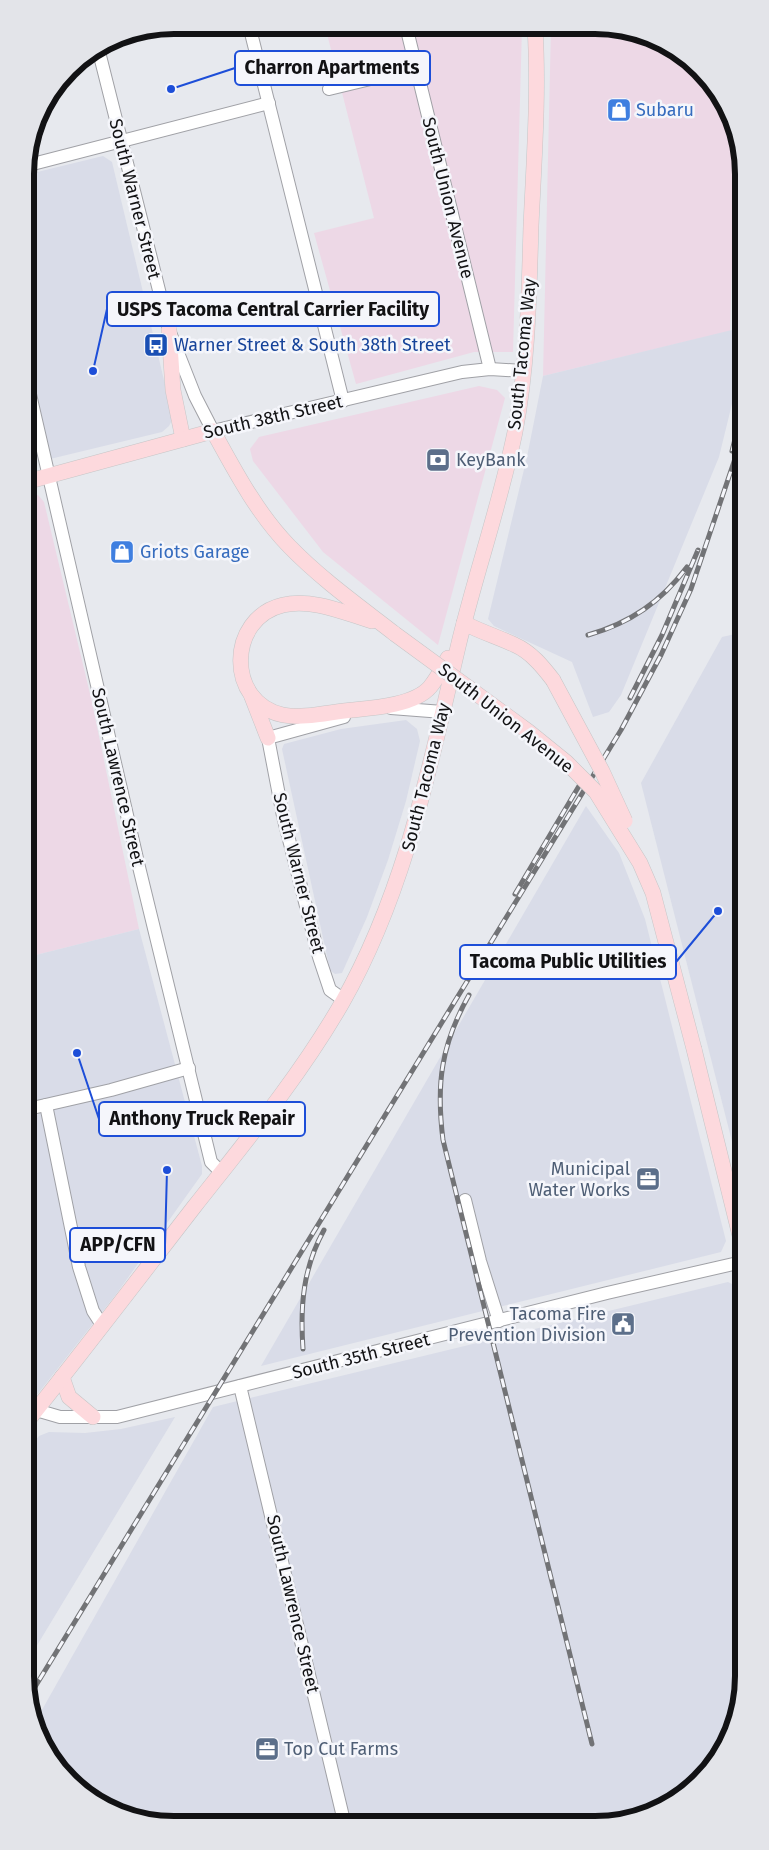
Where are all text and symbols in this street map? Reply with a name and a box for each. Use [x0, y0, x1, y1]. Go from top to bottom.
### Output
callout: Charron Apartments [235, 51, 430, 85]
text: Charron Apartments [244, 56, 420, 79]
shop icon: Subaru [606, 97, 632, 123]
place label: Subaru [636, 99, 694, 121]
street label: South Union Avenue [417, 115, 479, 281]
street label: South Warner Street [104, 116, 166, 282]
street label: South Tacoma Way [503, 277, 541, 431]
callout: USPS Tacoma Central Carrier Facility [107, 292, 439, 326]
text: USPS Tacoma Central Carrier Facility [117, 298, 429, 321]
bus stop icon: Warner Street & South 38th Street [143, 332, 169, 358]
place label: Warner Street & South 38th Street [174, 334, 451, 356]
street label: South 38th Street [201, 390, 345, 444]
bank icon: KeyBank [425, 447, 451, 473]
place label: KeyBank [456, 449, 526, 471]
shop icon: Griots Garage [109, 539, 135, 565]
place label: Griots Garage [140, 541, 250, 563]
street label: South Union Avenue [434, 658, 578, 778]
street label: South Lawrence Street [87, 686, 149, 869]
street label: South Tacoma Way [397, 700, 455, 854]
street label: South Warner Street [268, 790, 330, 956]
callout: Tacoma Public Utilities [460, 945, 676, 979]
text: Tacoma Public Utilities [470, 950, 666, 973]
callout: Anthony Truck Repair [99, 1102, 305, 1136]
text: Anthony Truck Repair [108, 1107, 295, 1130]
place label: Municipal Water Works [528, 1158, 630, 1201]
office icon: Municipal Water Works [635, 1166, 661, 1192]
callout: APP/CFN [70, 1228, 165, 1262]
text: APP/CFN [79, 1233, 156, 1256]
place label: Tacoma Fire Prevention Division [448, 1303, 606, 1346]
public building icon: Tacoma Fire Prevention Division [610, 1311, 636, 1337]
street label: South 35th Street [290, 1328, 433, 1384]
street label: South Lawrence Street [262, 1513, 324, 1696]
office icon: Top Cut Farms [254, 1736, 280, 1762]
place label: Top Cut Farms [284, 1738, 398, 1760]

